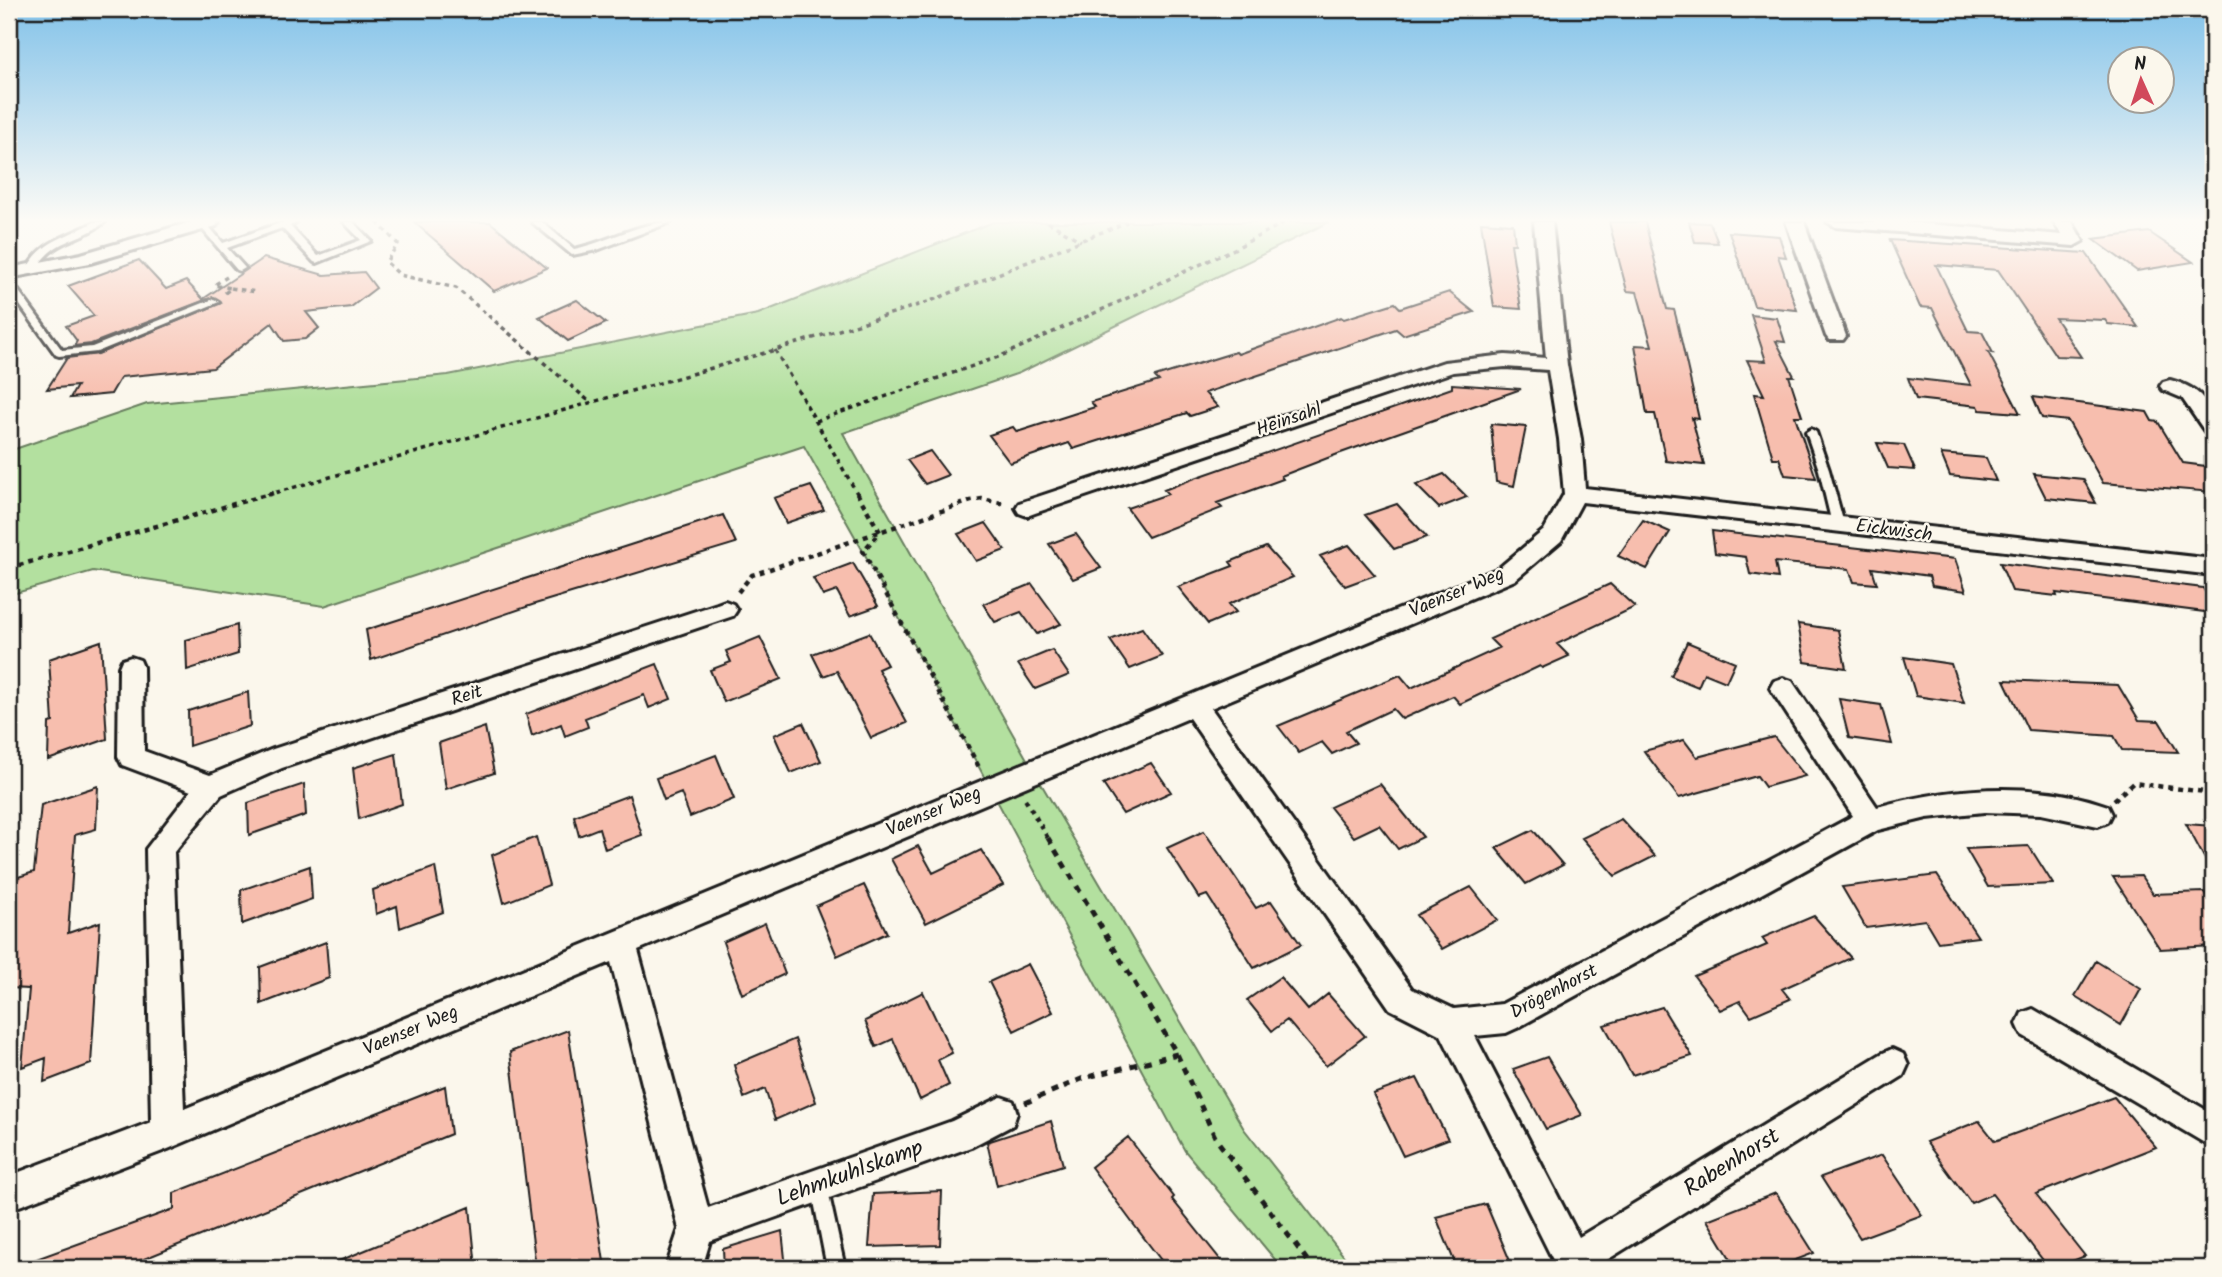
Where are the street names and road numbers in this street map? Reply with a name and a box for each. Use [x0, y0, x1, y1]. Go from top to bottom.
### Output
street label: Heinsahl [1252, 395, 1326, 445]
street label: Eickwisch [1854, 511, 1934, 551]
street label: Vaenser Weg [1405, 560, 1509, 626]
street label: Reit [447, 677, 487, 715]
street label: Vaenser Weg [882, 779, 986, 845]
street label: Drögenhorst [1505, 956, 1604, 1028]
street label: Vaenser Weg [359, 998, 463, 1064]
street label: Rabenhorst [1677, 1119, 1788, 1207]
street label: Lehmkuhlskamp [771, 1131, 929, 1217]

